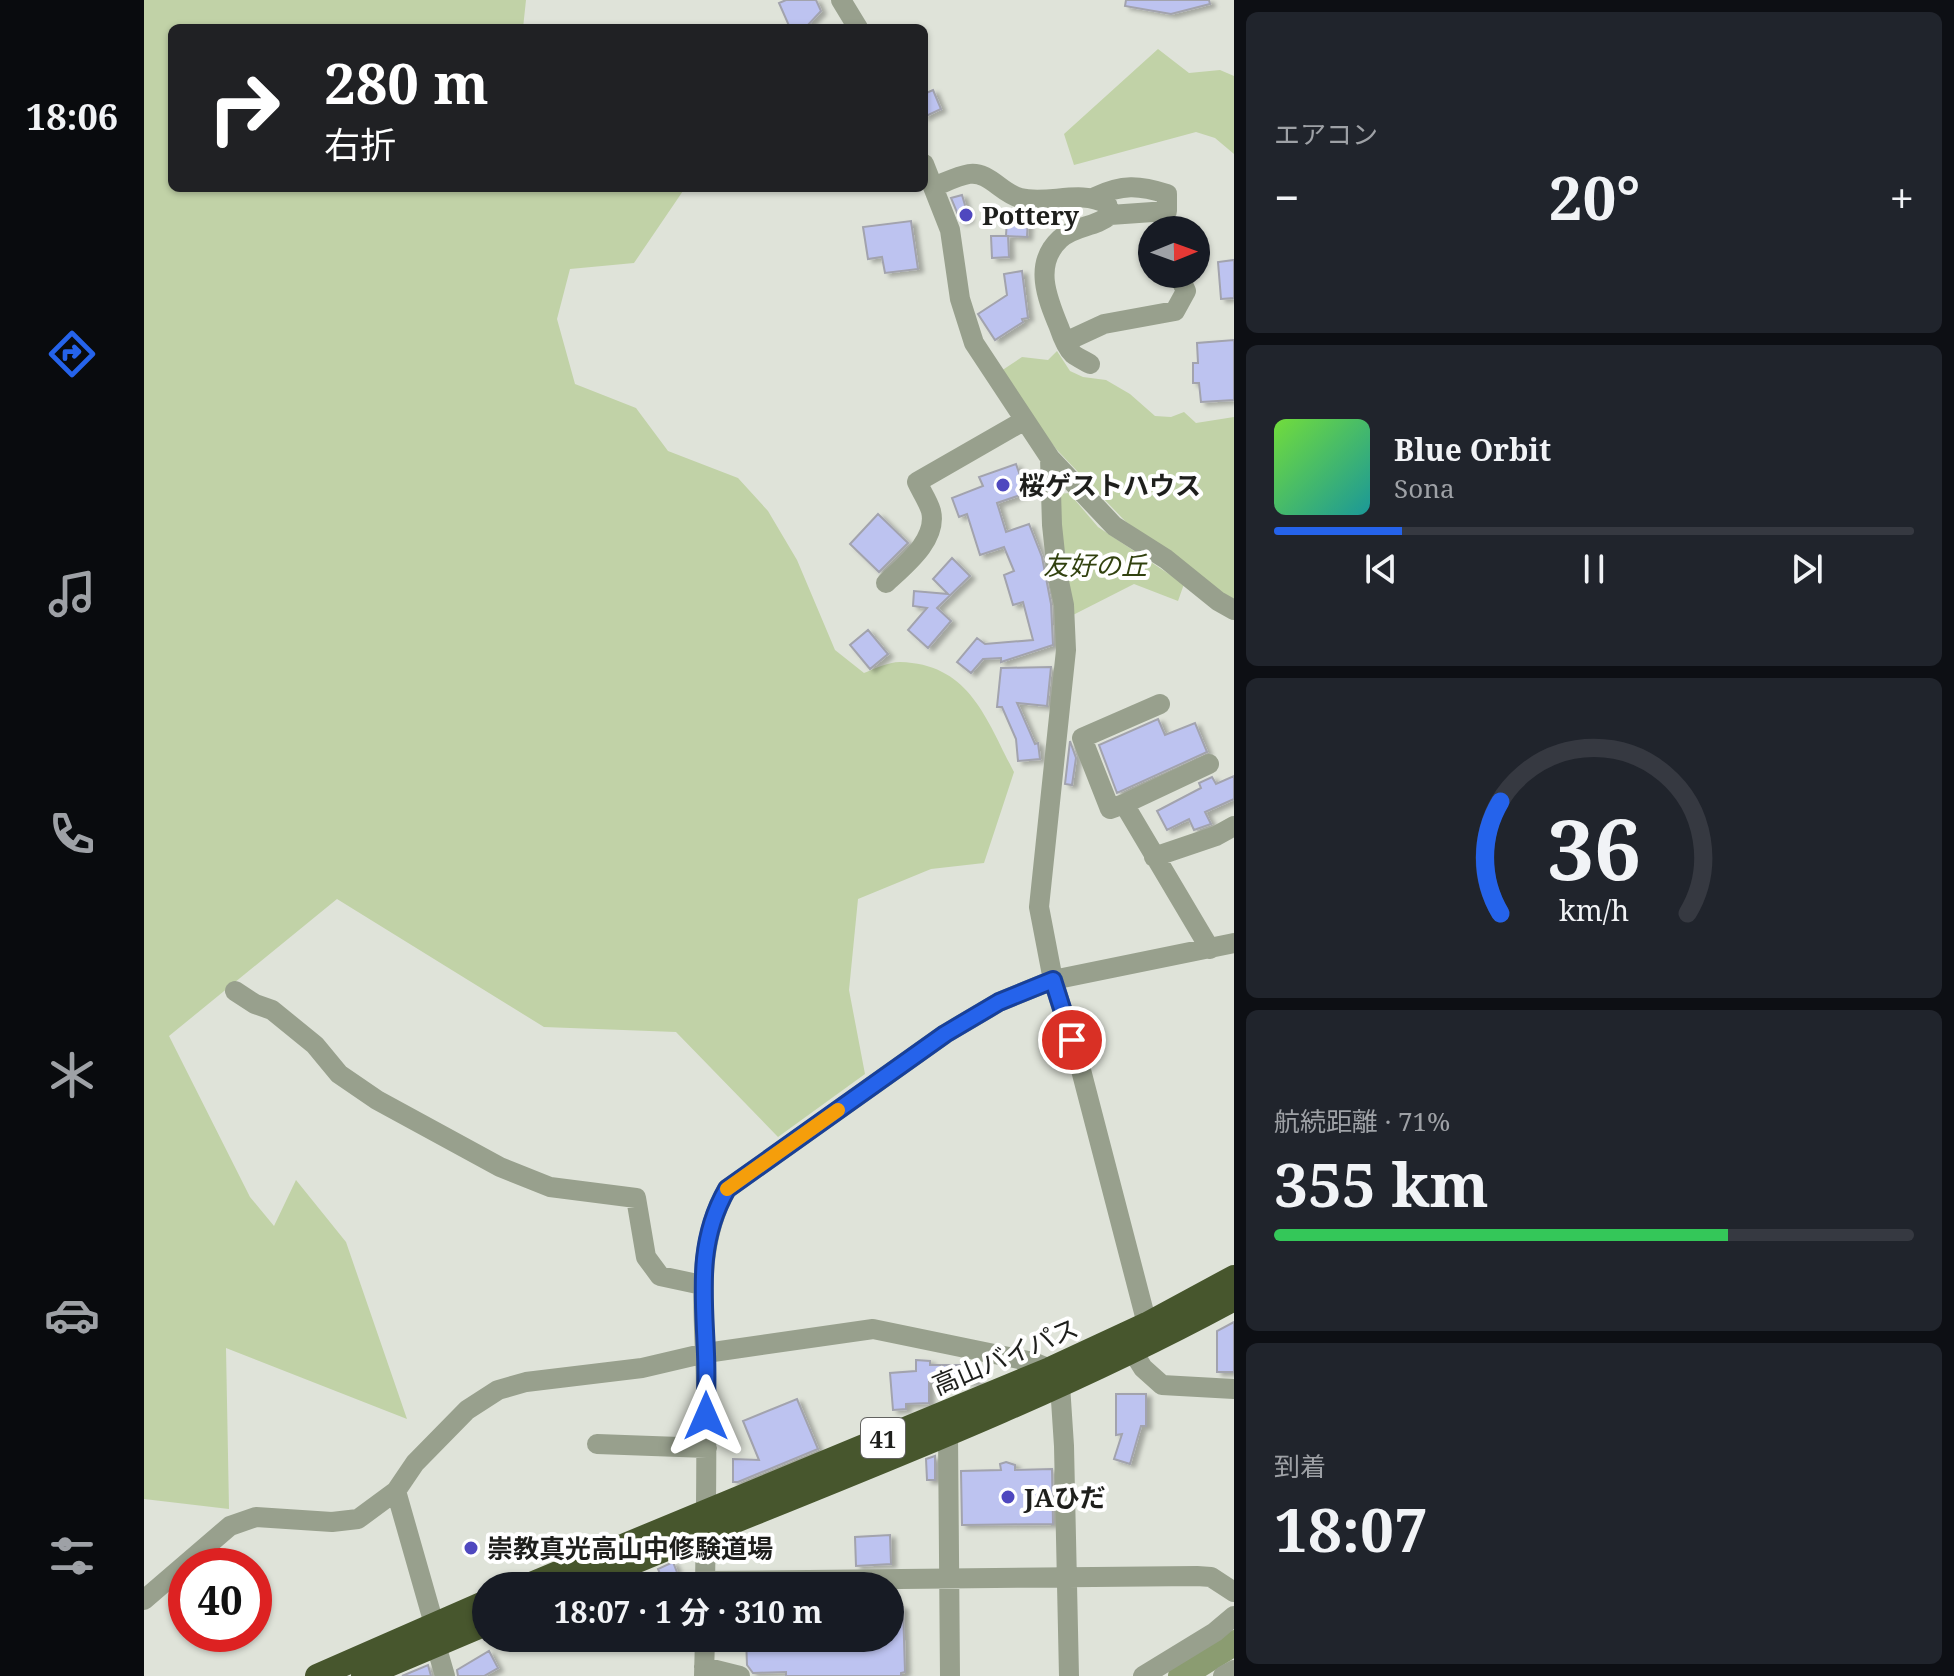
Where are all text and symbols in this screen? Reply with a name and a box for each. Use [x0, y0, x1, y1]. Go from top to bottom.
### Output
text: 280 m [324, 44, 489, 120]
icon: right [192, 56, 296, 160]
text: 18:06 [26, 92, 118, 141]
text: エアコン [1274, 116, 1378, 152]
text: 右折 [324, 120, 396, 169]
text: 20° [1549, 156, 1640, 238]
text: − [1274, 167, 1299, 227]
text: + [1889, 167, 1914, 227]
place label: Pottery [982, 197, 1080, 233]
marker: Pottery [957, 206, 975, 224]
north arrow [1138, 216, 1210, 288]
map controls [1138, 216, 1210, 288]
icon: directions [44, 326, 100, 382]
text: Blue Orbit [1394, 429, 1551, 470]
place label: 桜ゲストハウス [1019, 467, 1201, 503]
text: Sona [1394, 470, 1455, 506]
marker: 桜ゲストハウス [994, 476, 1012, 494]
park label: 友好の丘 [1043, 547, 1148, 583]
icon: previous [1359, 547, 1403, 591]
icon: pause [1572, 547, 1616, 591]
icon: next [1785, 547, 1829, 591]
icon: music [44, 566, 100, 622]
text: 36 [1547, 791, 1641, 904]
icon: phone [44, 806, 100, 862]
text: km/h [1559, 890, 1629, 929]
pin [1038, 1006, 1106, 1074]
icon: arrive [1050, 1018, 1094, 1062]
icon: climate [44, 1047, 100, 1103]
text: 航続距離 · 71% [1274, 1103, 1450, 1139]
text: 355 km [1274, 1143, 1489, 1225]
icon: car [44, 1287, 100, 1343]
street label: 高山バイパス [926, 1309, 1084, 1403]
position arrow [664, 1374, 748, 1458]
road number: 41 [861, 1418, 905, 1458]
text: 到着 [1274, 1448, 1326, 1484]
place label: JAひだ [1023, 1479, 1106, 1515]
marker: JAひだ [999, 1488, 1017, 1506]
text: 18:07 [1274, 1488, 1428, 1570]
icon: filters [44, 1528, 100, 1584]
place label: 崇教真光高山中修験道場 [487, 1530, 773, 1566]
marker: 崇教真光高山中修験道場 [462, 1539, 480, 1557]
speed limit sign: 40 [168, 1548, 272, 1652]
text: 18:07 · 1 分 · 310 m [554, 1591, 822, 1632]

